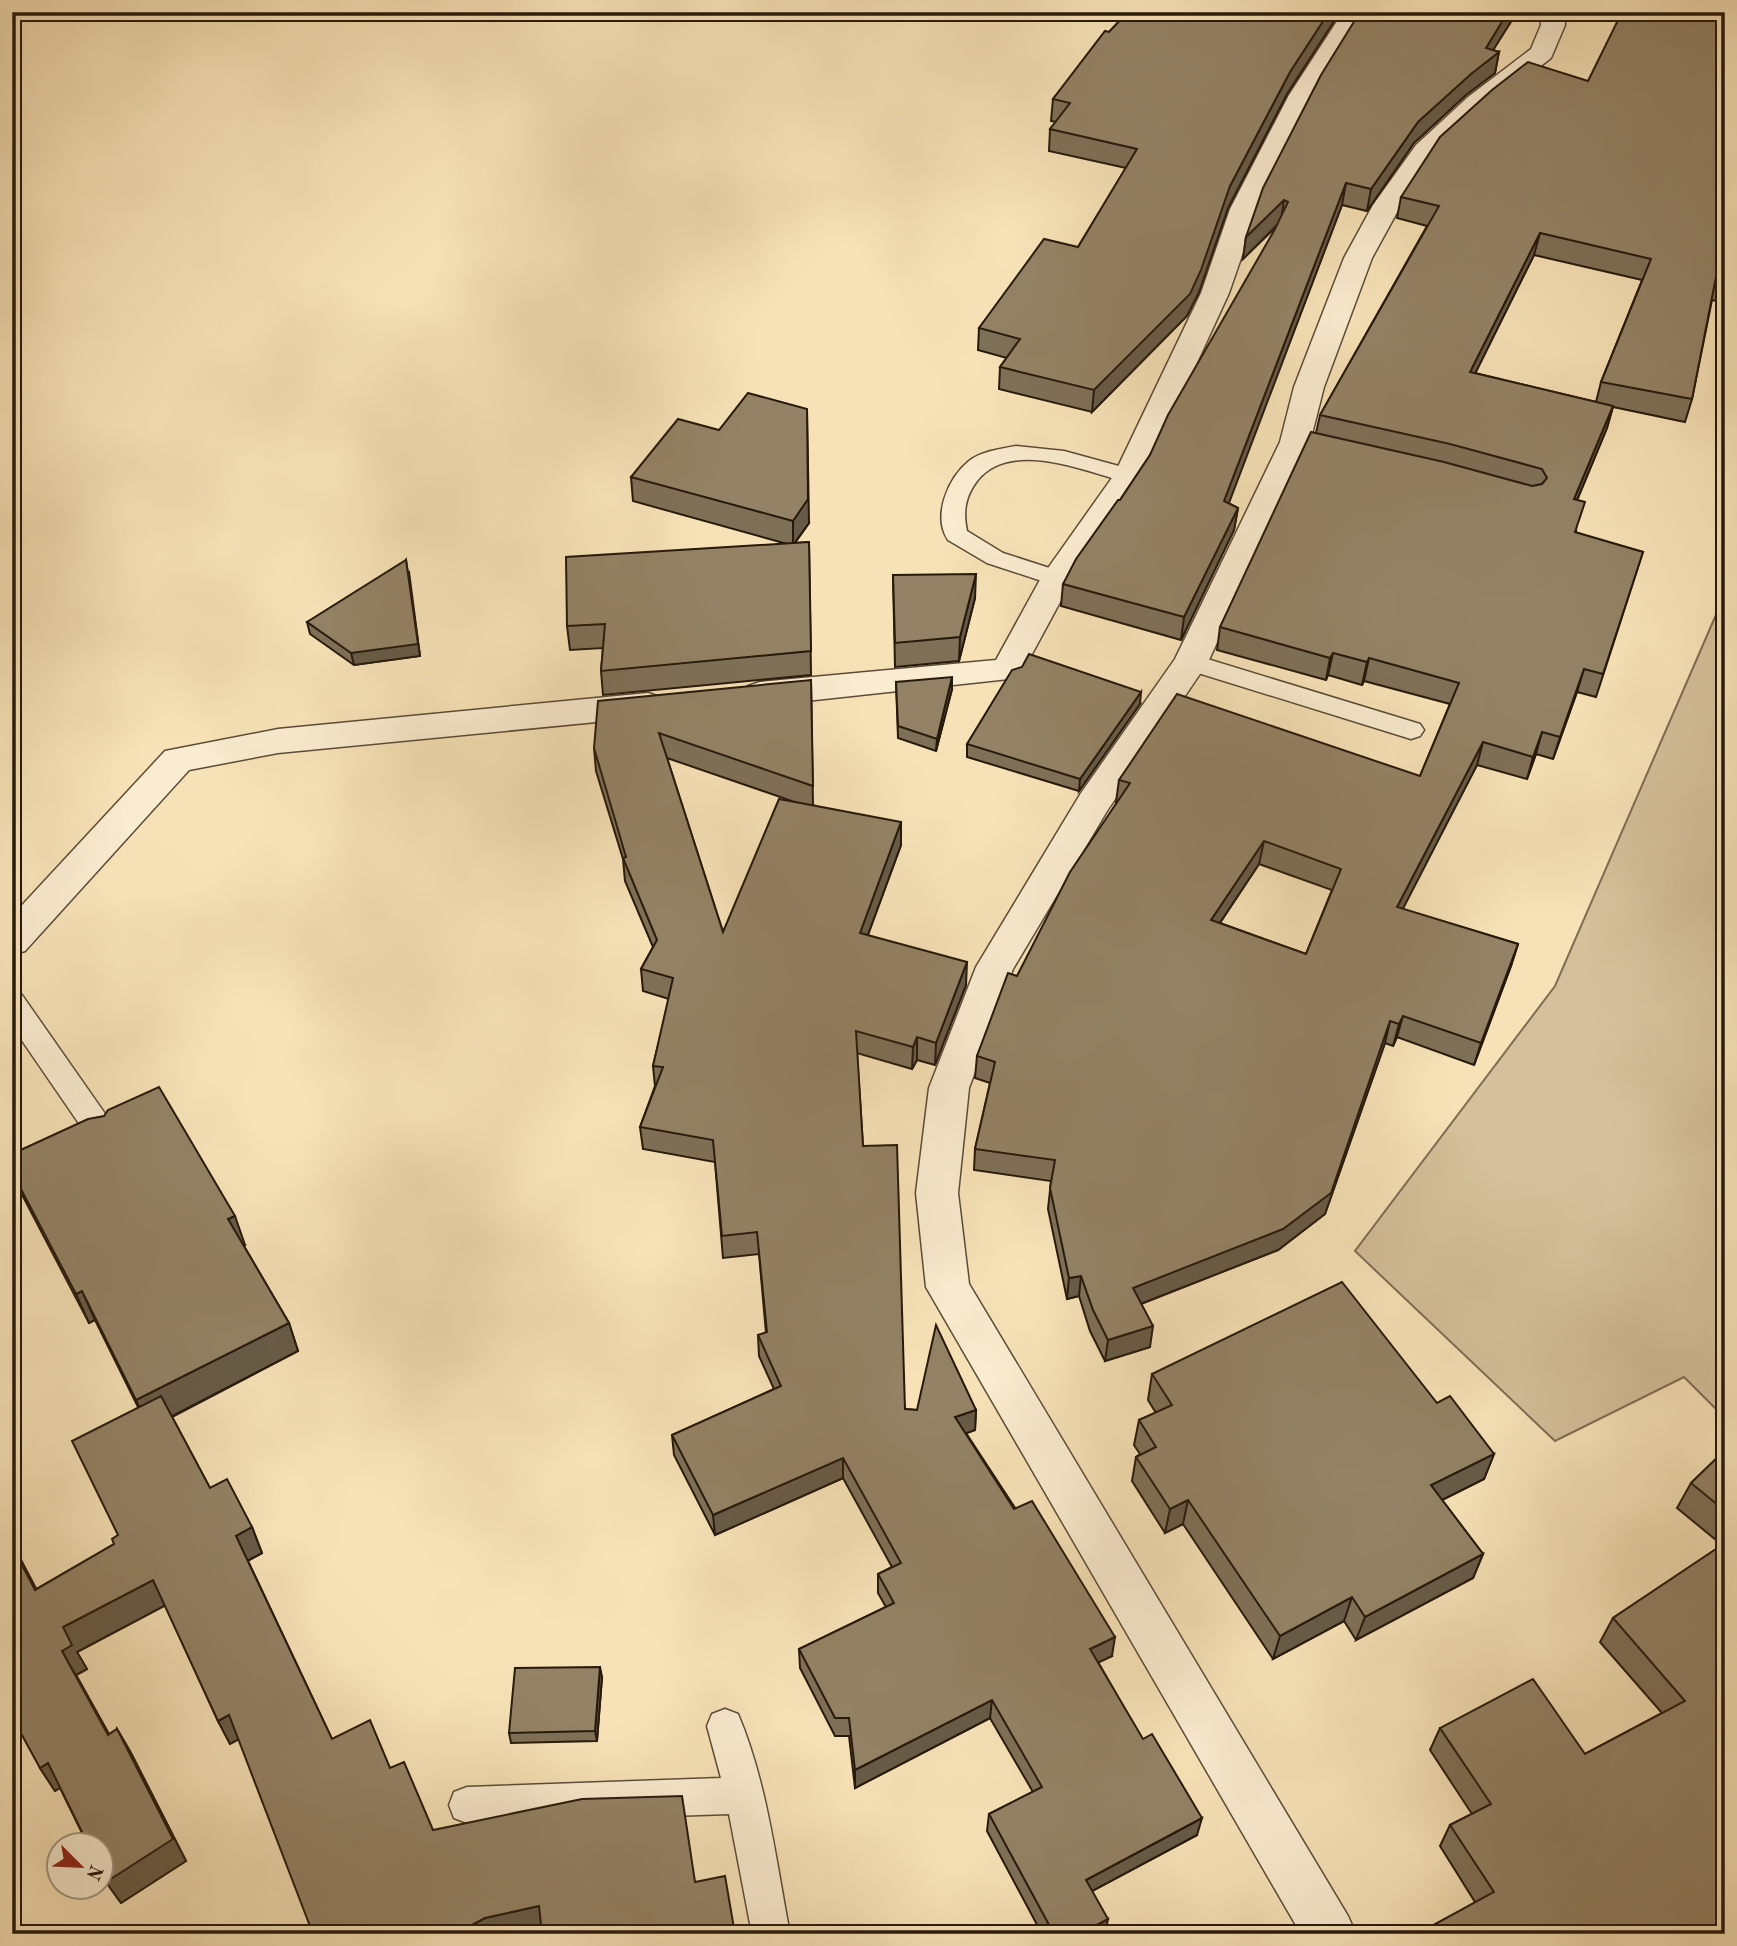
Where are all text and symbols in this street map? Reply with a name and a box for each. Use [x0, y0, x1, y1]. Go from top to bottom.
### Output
north arrow [46, 1830, 116, 1900]
text: N [81, 1861, 105, 1883]

